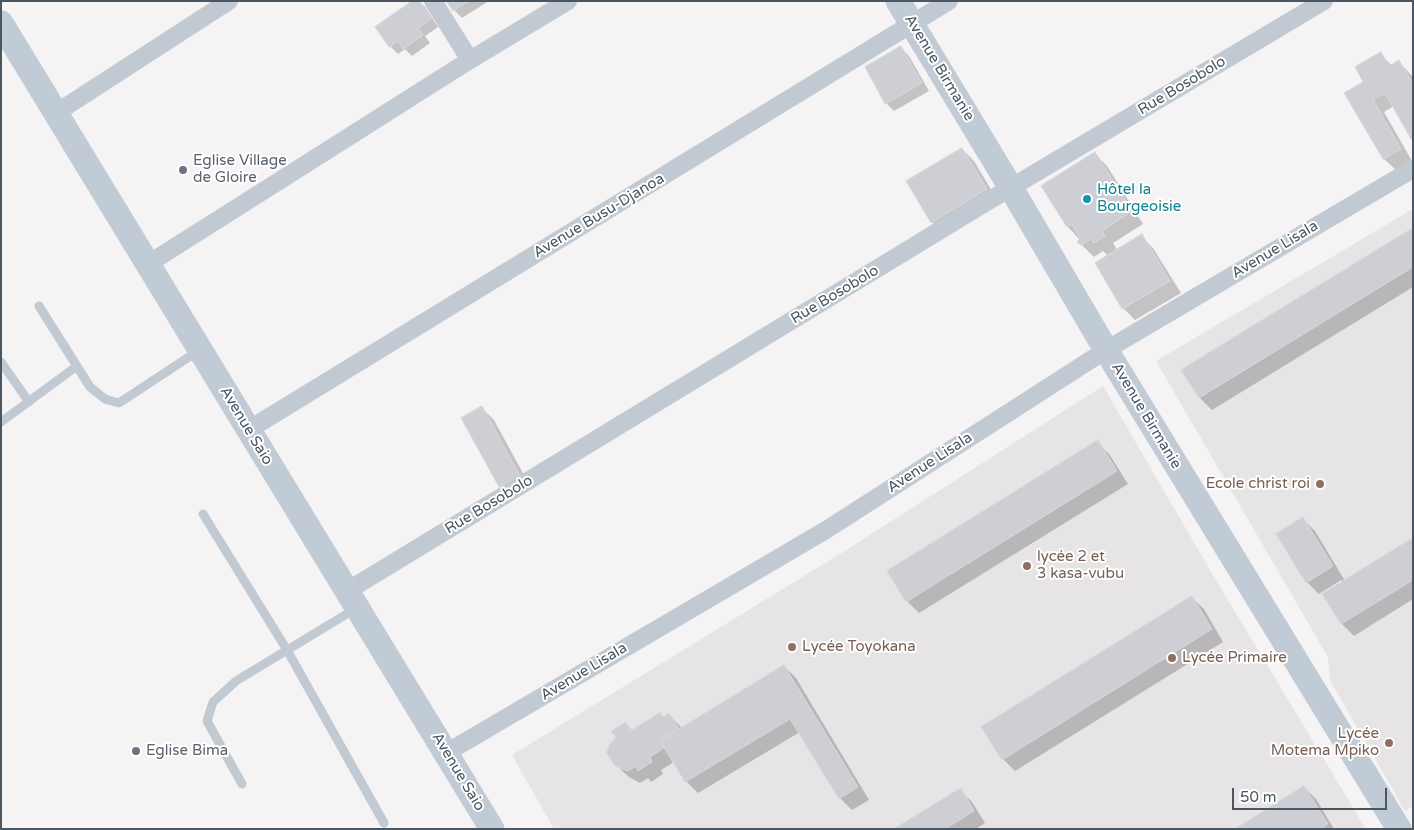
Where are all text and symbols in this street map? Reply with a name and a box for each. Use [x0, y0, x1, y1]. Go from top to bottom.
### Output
street label: Avenue Birmanie [900, 12, 978, 124]
street label: Rue Bosobolo [1135, 53, 1229, 119]
place label: Eglise Village de Gloire [193, 152, 287, 187]
marker: Eglise Village de Gloire [177, 164, 189, 176]
street label: Avenue Busu-Djanoa [530, 170, 668, 262]
place label: Hôtel la Bourgeoisie [1097, 181, 1181, 216]
marker: Hôtel la Bourgeoisie [1081, 193, 1093, 205]
street label: Avenue Lisala [1228, 217, 1322, 283]
street label: Rue Bosobolo [788, 262, 882, 328]
street label: Avenue Birmanie [1107, 360, 1185, 472]
street label: Avenue Saio [216, 384, 276, 468]
street label: Avenue Lisala [884, 429, 976, 497]
street label: Rue Bosobolo [442, 472, 536, 538]
place label: Ecole christ roi [1206, 475, 1310, 493]
marker: Ecole christ roi [1314, 478, 1326, 490]
place label: lycée 2 et 3 kasa-vubu [1037, 548, 1124, 583]
marker: lycée 2 et 3 kasa-vubu [1021, 560, 1033, 572]
place label: Lycée Toyokana [802, 638, 916, 656]
street label: Avenue Lisala [537, 639, 631, 705]
marker: Lycée Toyokana [786, 641, 798, 653]
place label: Lycée Primaire [1182, 649, 1287, 667]
marker: Lycée Primaire [1166, 652, 1178, 664]
place label: Lycée Motema Mpiko [1271, 725, 1379, 760]
street label: Avenue Saio [428, 730, 488, 814]
marker: Lycée Motema Mpiko [1383, 737, 1395, 749]
place label: Eglise Bima [146, 742, 228, 760]
marker: Eglise Bima [130, 745, 142, 757]
scale bar [1234, 778, 1389, 810]
text: 50 m [1240, 788, 1277, 806]

